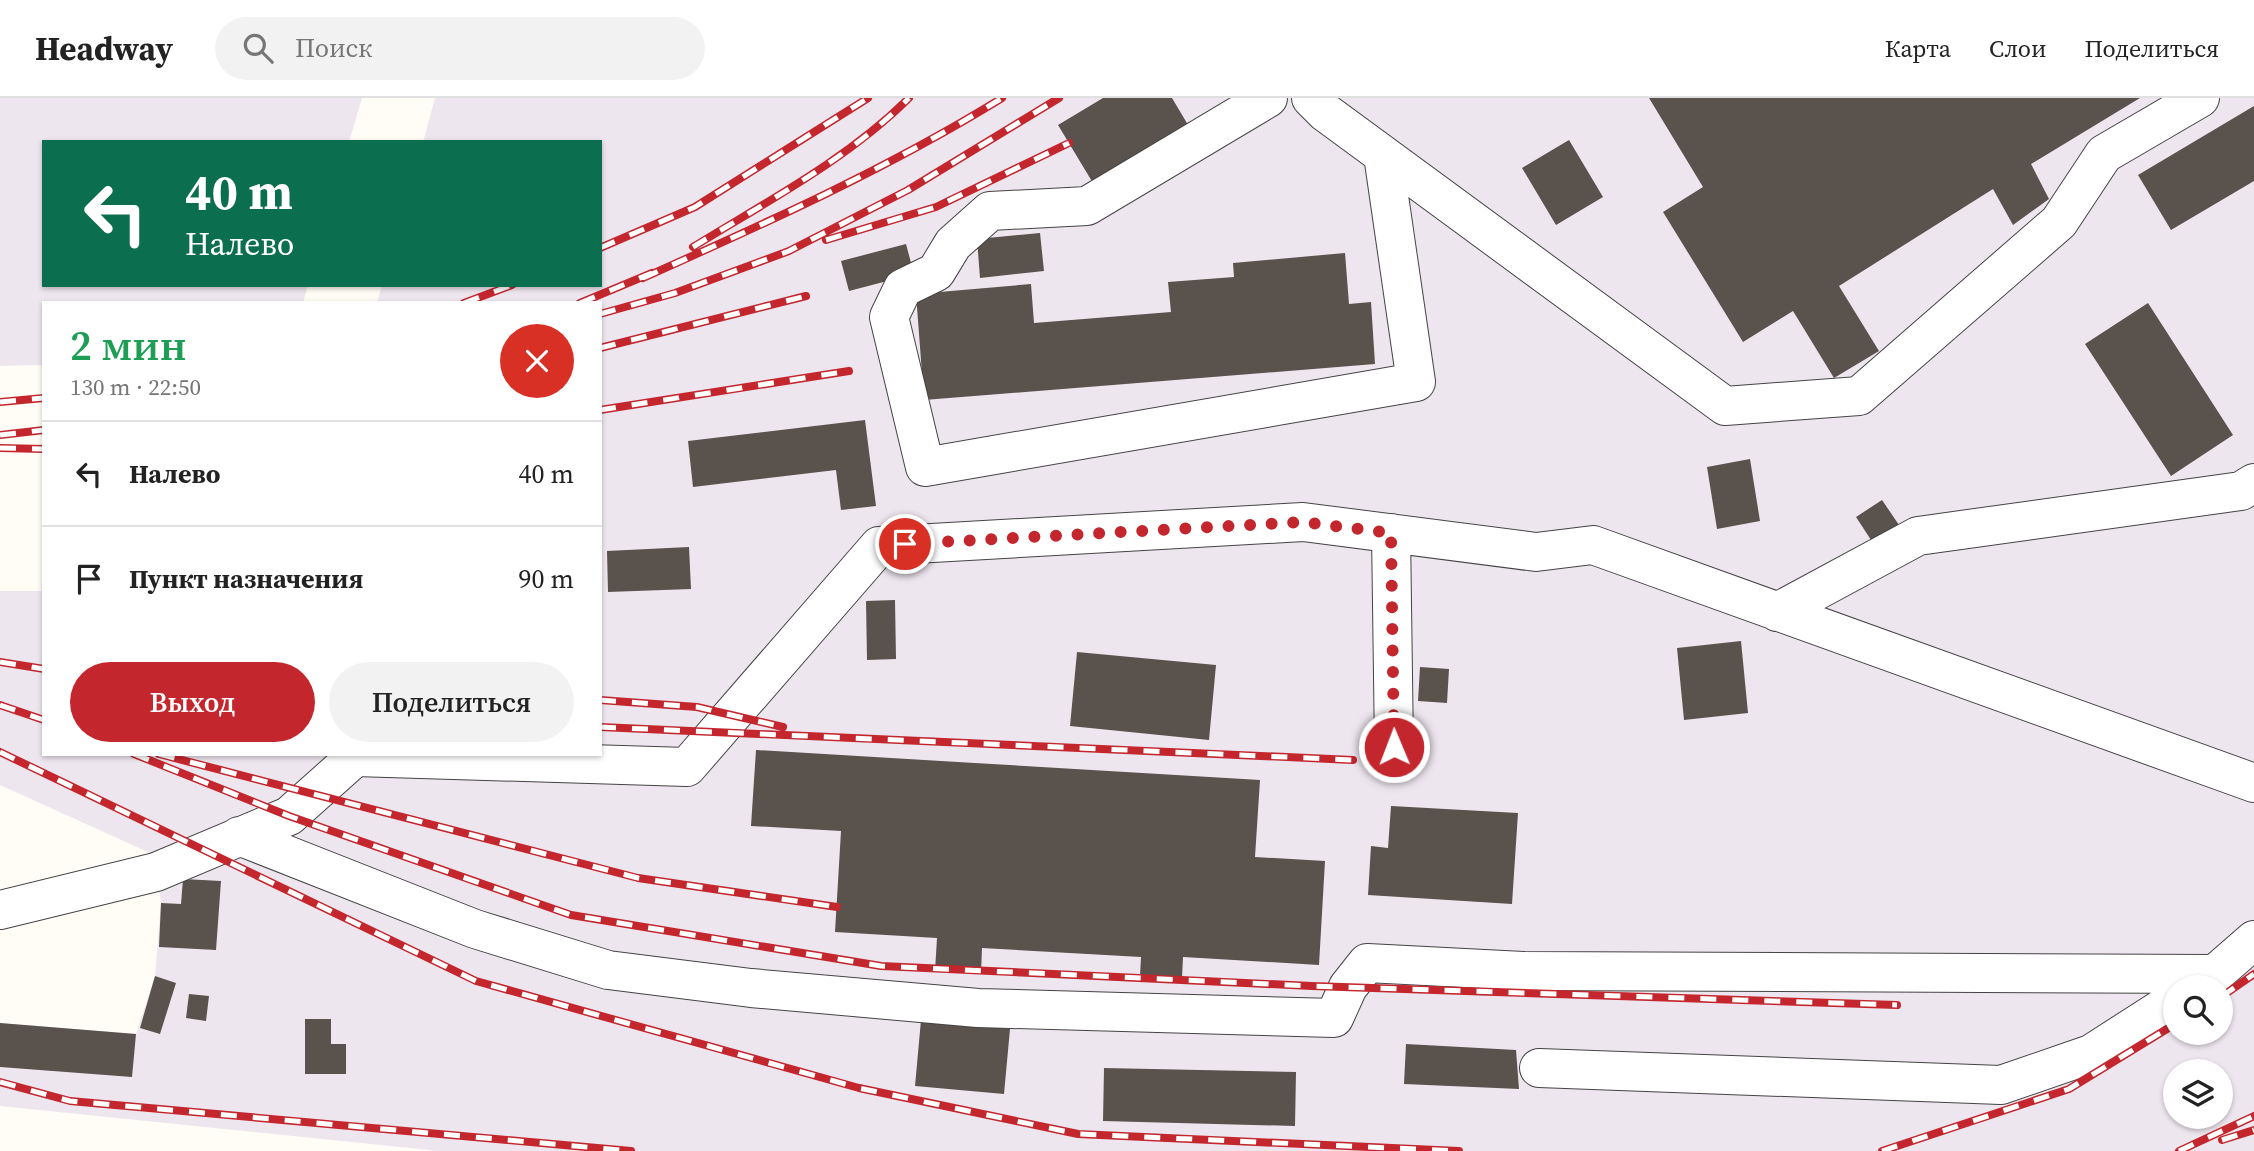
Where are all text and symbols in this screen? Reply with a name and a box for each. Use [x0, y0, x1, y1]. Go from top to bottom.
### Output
search box [215, 17, 705, 80]
text: Headway [35, 26, 173, 71]
icon: search [239, 29, 277, 67]
text: Поиск [295, 30, 373, 66]
text: Карта [1885, 32, 1951, 65]
text: Слои [1989, 32, 2046, 65]
text: Поделиться [2084, 32, 2219, 65]
text: 40 m [185, 158, 293, 225]
icon: left [70, 168, 161, 259]
text: Налево [185, 222, 294, 266]
text: 2 мин [70, 316, 187, 374]
button: close [500, 324, 574, 398]
text: 130 m · 22:50 [70, 371, 201, 403]
icon: left [70, 455, 108, 493]
text: Налево [129, 456, 220, 492]
text: 40 m [519, 456, 574, 492]
pin [875, 514, 935, 574]
icon: arrive [886, 525, 924, 563]
icon: arrive [70, 560, 108, 598]
text: Пункт назначения [129, 561, 363, 597]
text: 90 m [519, 561, 574, 597]
button: Выход [70, 662, 315, 742]
button: Поделиться [329, 662, 574, 742]
position arrow [1357, 710, 1431, 784]
map controls [2163, 975, 2233, 1129]
button: search [2163, 975, 2233, 1045]
button: layers [2163, 1059, 2233, 1129]

